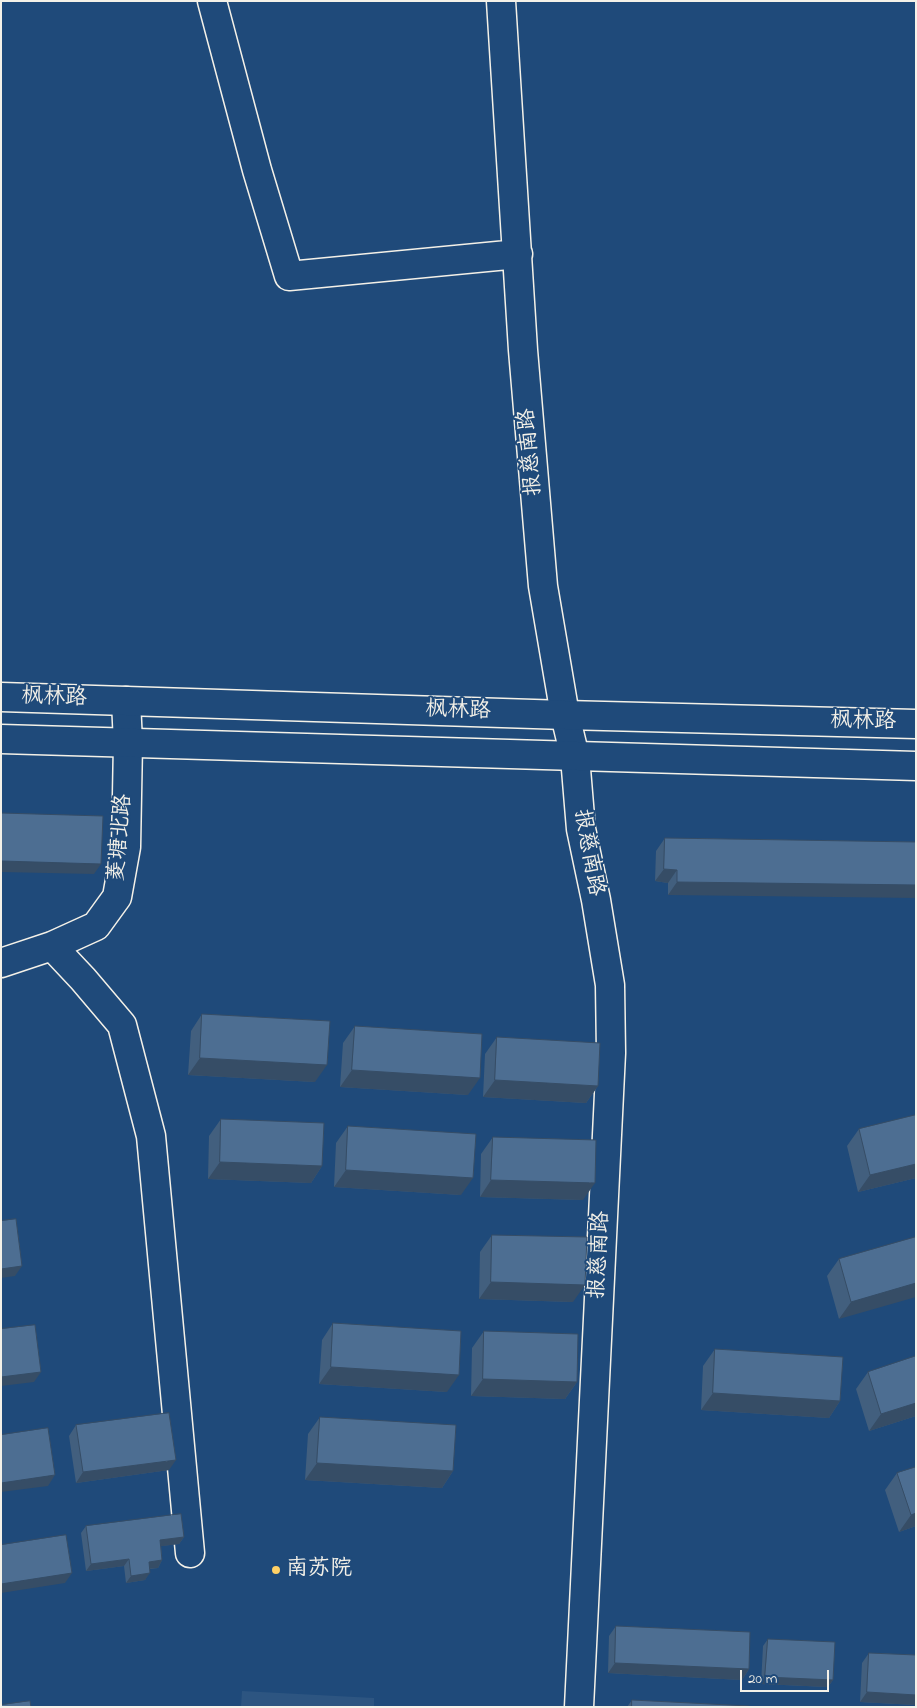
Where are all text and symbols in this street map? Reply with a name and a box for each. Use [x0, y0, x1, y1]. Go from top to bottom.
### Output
street label: 报慈南路 [515, 407, 549, 497]
street label: 枫林路 [21, 685, 87, 713]
street label: 枫林路 [425, 698, 491, 726]
street label: 枫林路 [830, 709, 896, 737]
street label: 菱塘北路 [105, 793, 139, 883]
street label: 报慈南路 [566, 807, 608, 899]
street label: 报慈南路 [586, 1210, 616, 1300]
place label: 南苏院 [286, 1557, 352, 1583]
marker: 南苏院 [270, 1564, 282, 1576]
scale bar [742, 1660, 831, 1692]
text: 20 m [748, 1668, 777, 1690]

